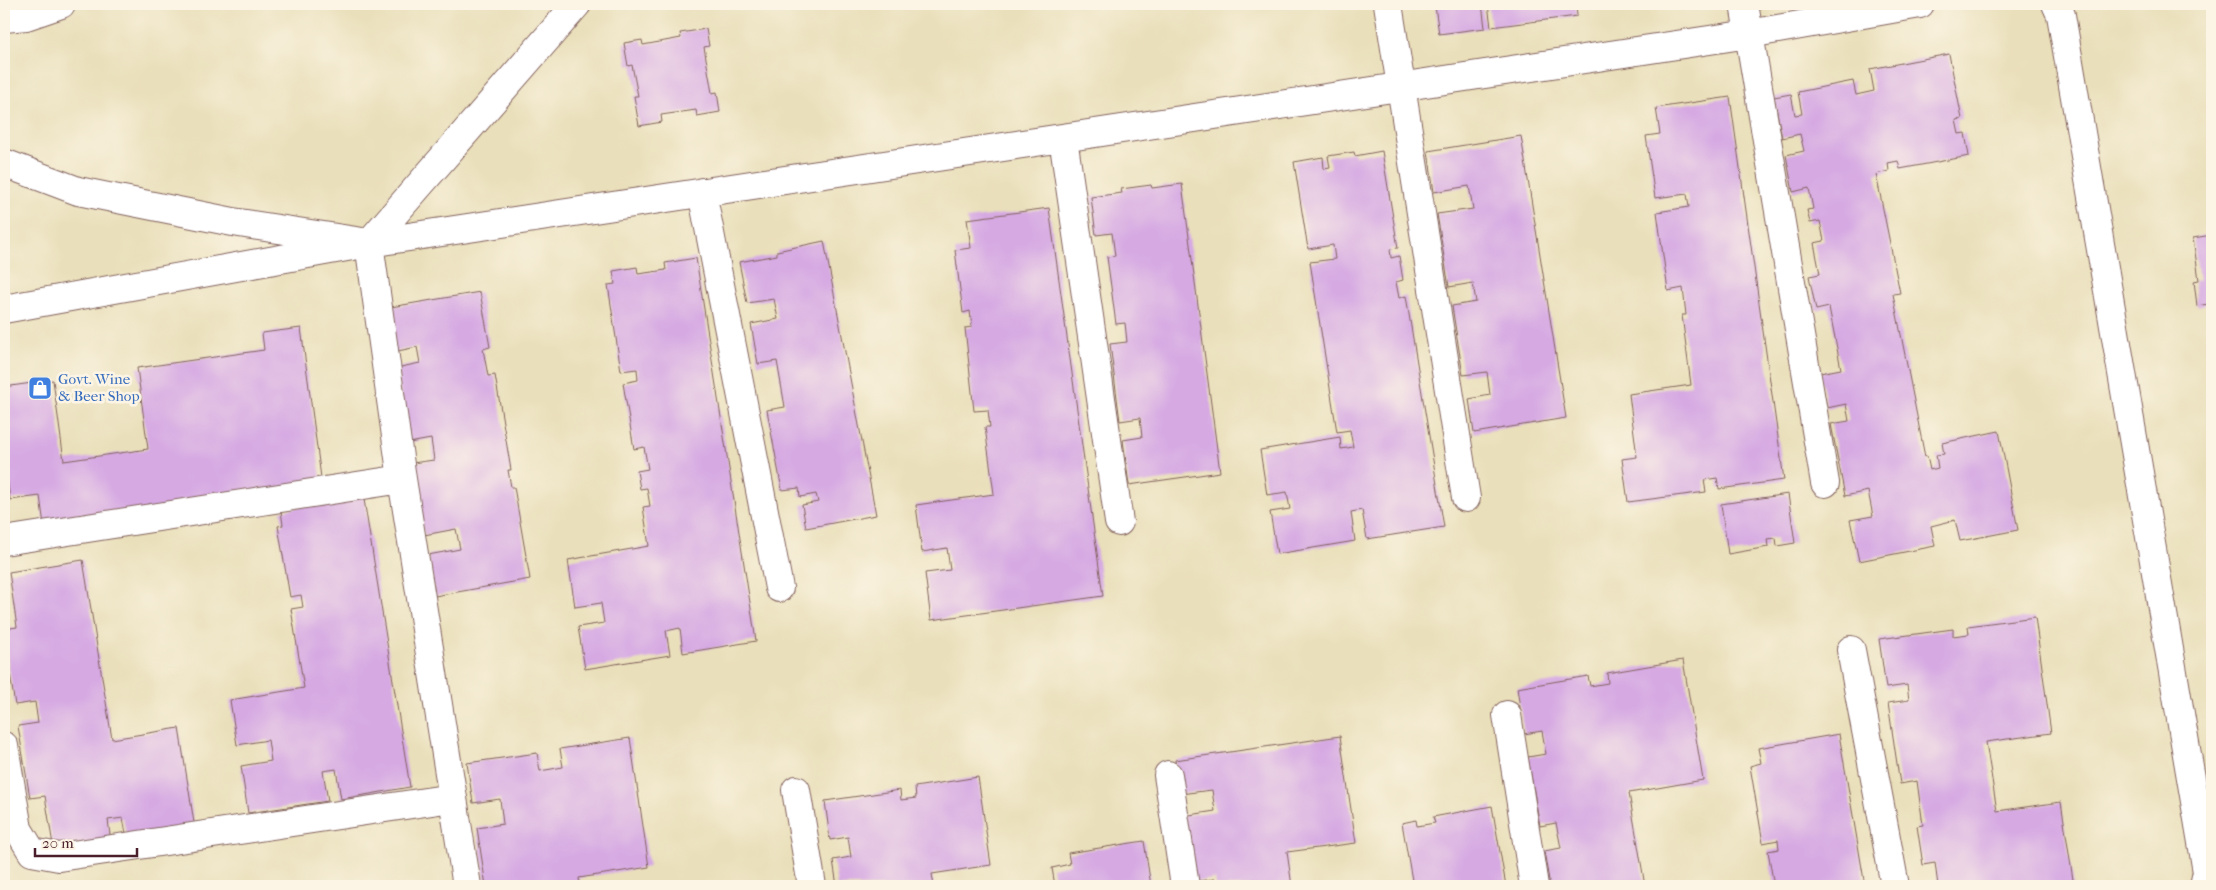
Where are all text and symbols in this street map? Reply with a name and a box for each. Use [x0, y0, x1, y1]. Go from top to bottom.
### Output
place label: Govt. Wine & Beer Shop [58, 370, 140, 405]
shop icon: Govt. Wine & Beer Shop [27, 375, 53, 401]
scale bar [35, 825, 138, 857]
text: 20 m [42, 834, 74, 852]

